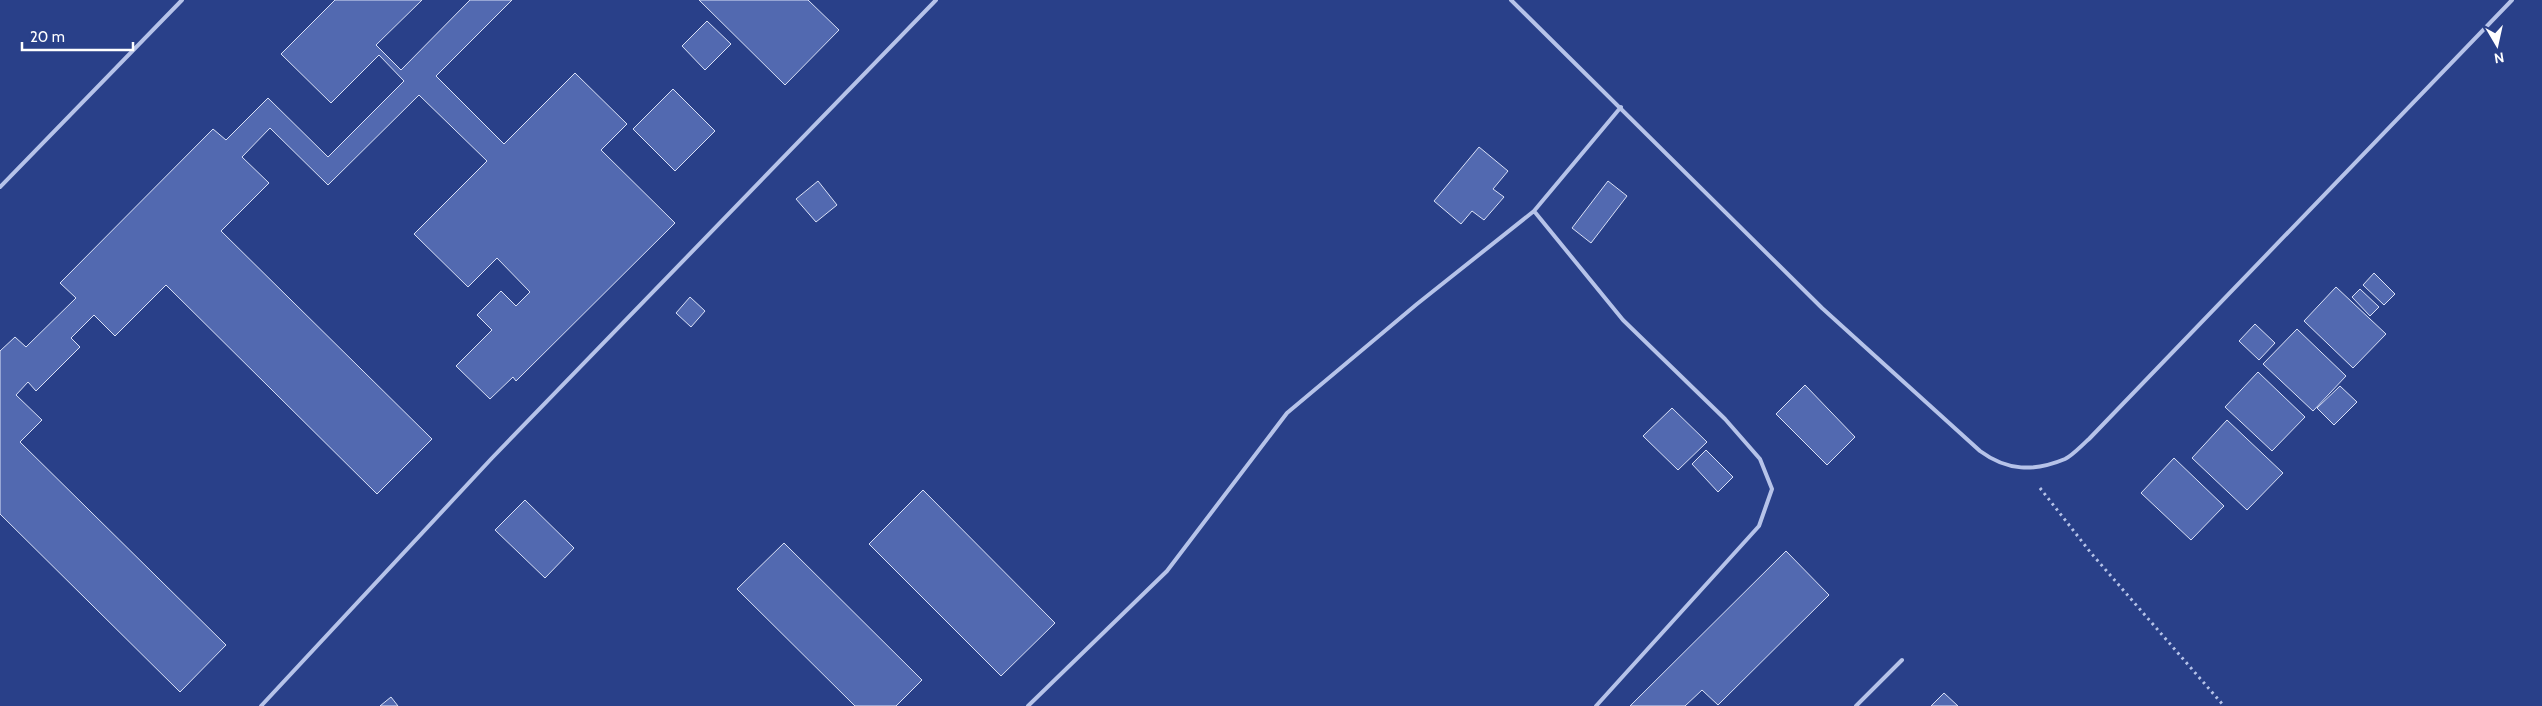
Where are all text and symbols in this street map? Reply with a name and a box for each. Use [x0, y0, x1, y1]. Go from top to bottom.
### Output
scale bar [22, 20, 134, 52]
north arrow [2472, 20, 2522, 70]
text: 20 m [30, 28, 65, 46]
text: N [2493, 48, 2505, 68]

